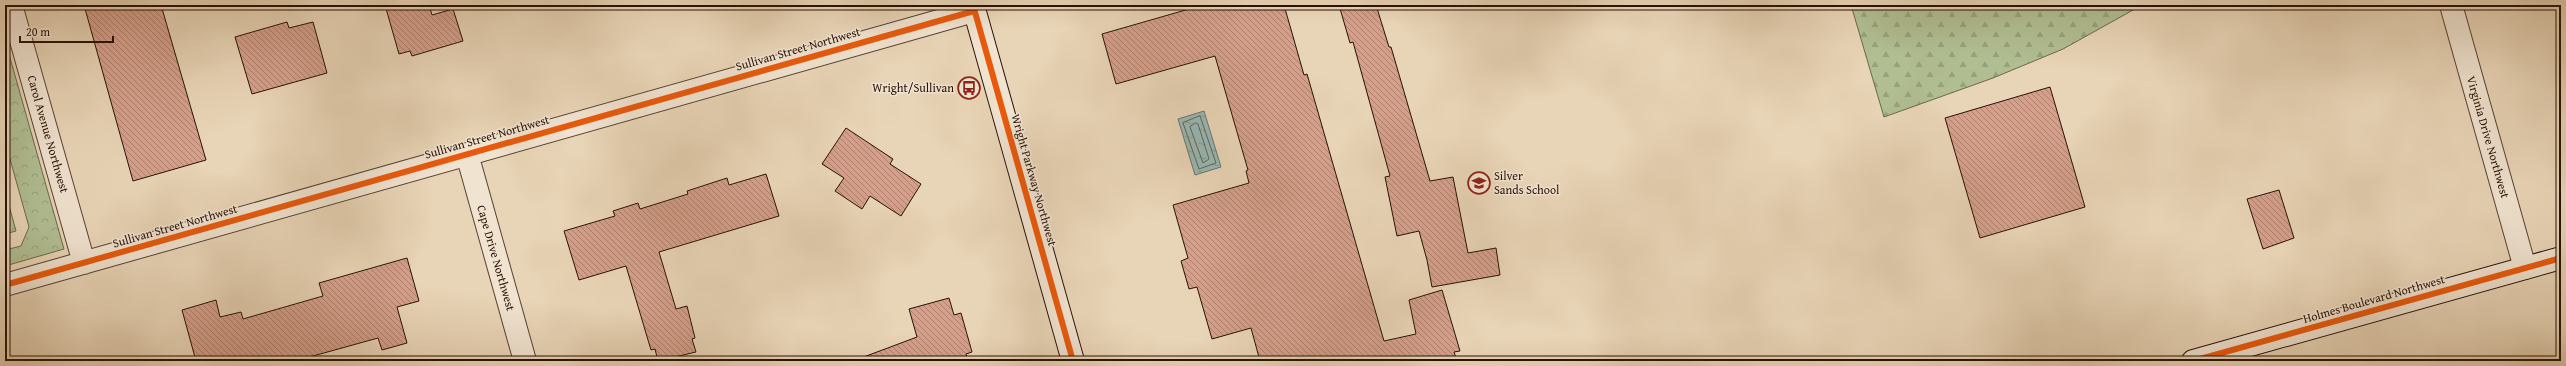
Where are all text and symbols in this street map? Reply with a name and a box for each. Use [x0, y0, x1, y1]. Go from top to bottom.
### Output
scale bar [20, 18, 113, 44]
street label: Sullivan Street Northwest [733, 22, 863, 74]
text: 20 m [26, 23, 50, 40]
street label: Carol Avenue Northwest [24, 73, 74, 195]
street label: Virginia Drive Northwest [2463, 74, 2514, 201]
bus stop icon: Wright/Sullivan [956, 75, 982, 101]
place label: Wright/Sullivan [872, 79, 954, 96]
street label: Sullivan Street Northwest [422, 110, 552, 162]
street label: Wright Parkway Northwest [1007, 112, 1062, 249]
place label: Silver Sands School [1494, 167, 1560, 198]
school or university icon: Silver Sands School [1466, 170, 1492, 196]
street label: Sullivan Street Northwest [110, 199, 240, 251]
street label: Cape Drive Northwest [473, 203, 520, 313]
street label: Holmes Boulevard Northwest [2301, 270, 2447, 327]

